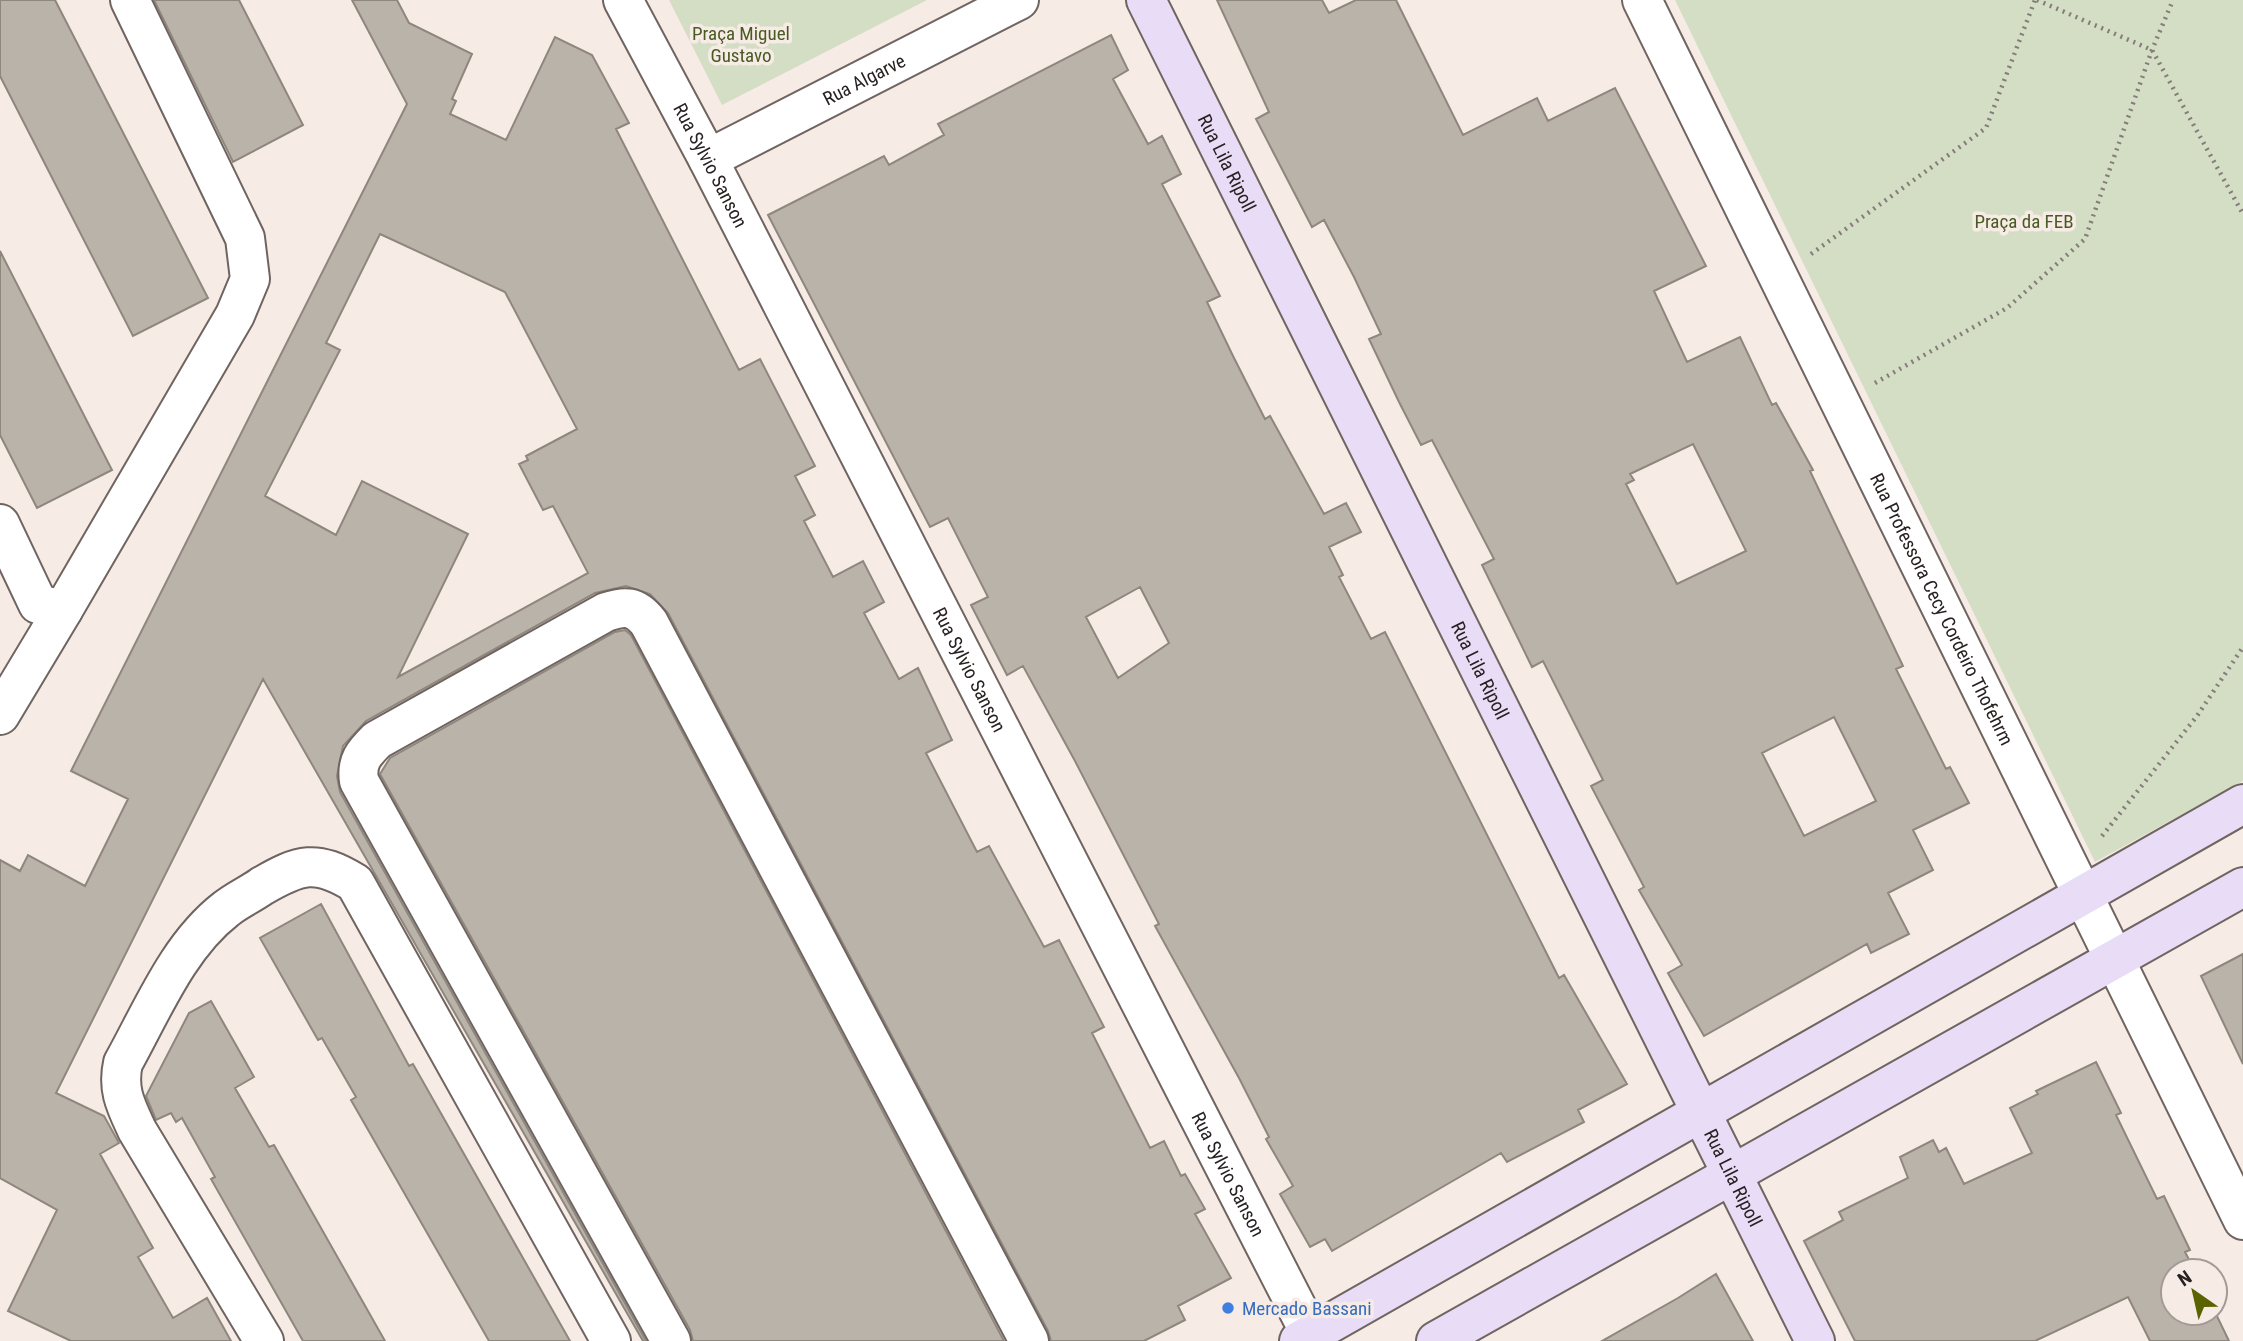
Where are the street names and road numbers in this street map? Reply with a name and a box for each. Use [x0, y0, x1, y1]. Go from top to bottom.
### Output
street label: Rua Algarve [819, 49, 909, 110]
street label: Rua Sylvio Sanson [669, 99, 753, 231]
street label: Rua Lila Ripoll [1193, 110, 1261, 216]
street label: Rua Professora Cecy Cordeiro Thofehrm [1865, 469, 2019, 749]
street label: Rua Sylvio Sanson [928, 603, 1011, 736]
street label: Rua Lila Ripoll [1446, 618, 1514, 723]
street label: Rua Sylvio Sanson [1187, 1108, 1270, 1240]
street label: Rua Lila Ripoll [1699, 1125, 1767, 1230]

